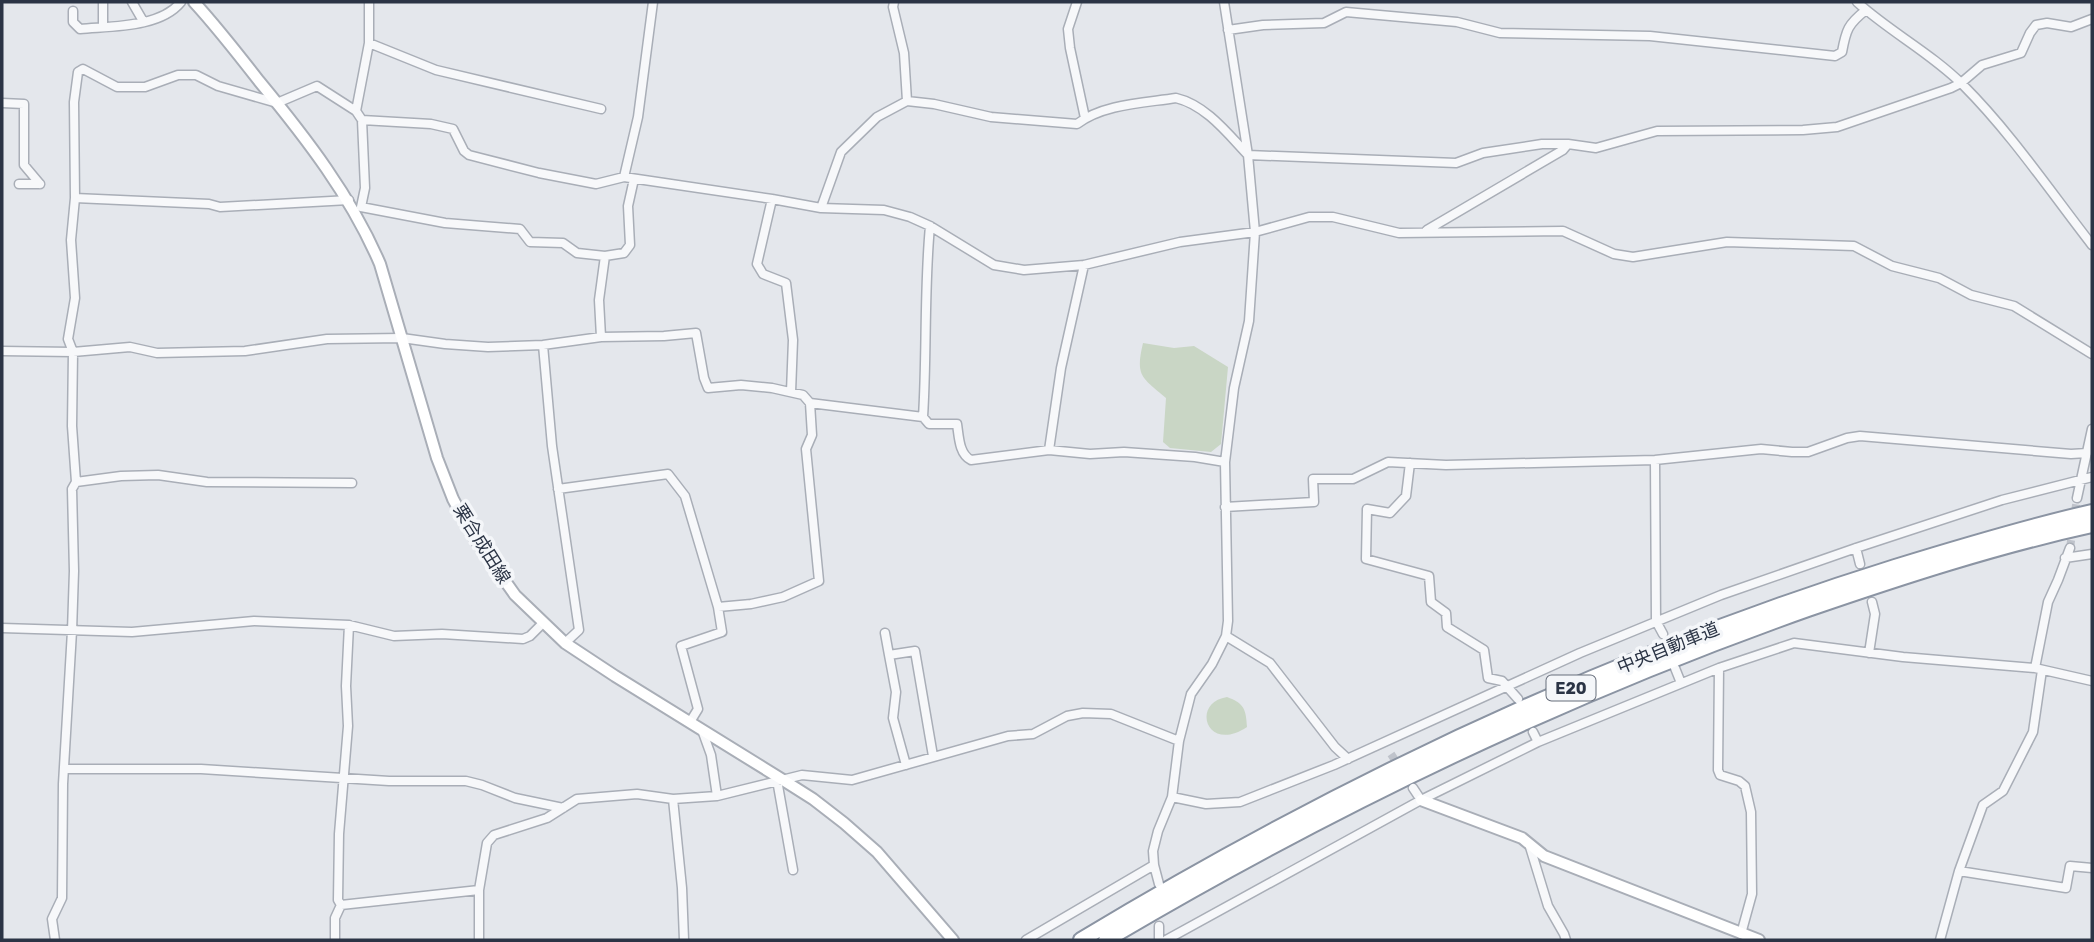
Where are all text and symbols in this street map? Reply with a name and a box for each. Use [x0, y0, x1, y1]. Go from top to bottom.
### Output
street label: 栗合成田線 [449, 500, 515, 588]
street label: 中央自動車道 [1614, 618, 1722, 678]
road number: E20 [1546, 676, 1596, 701]

